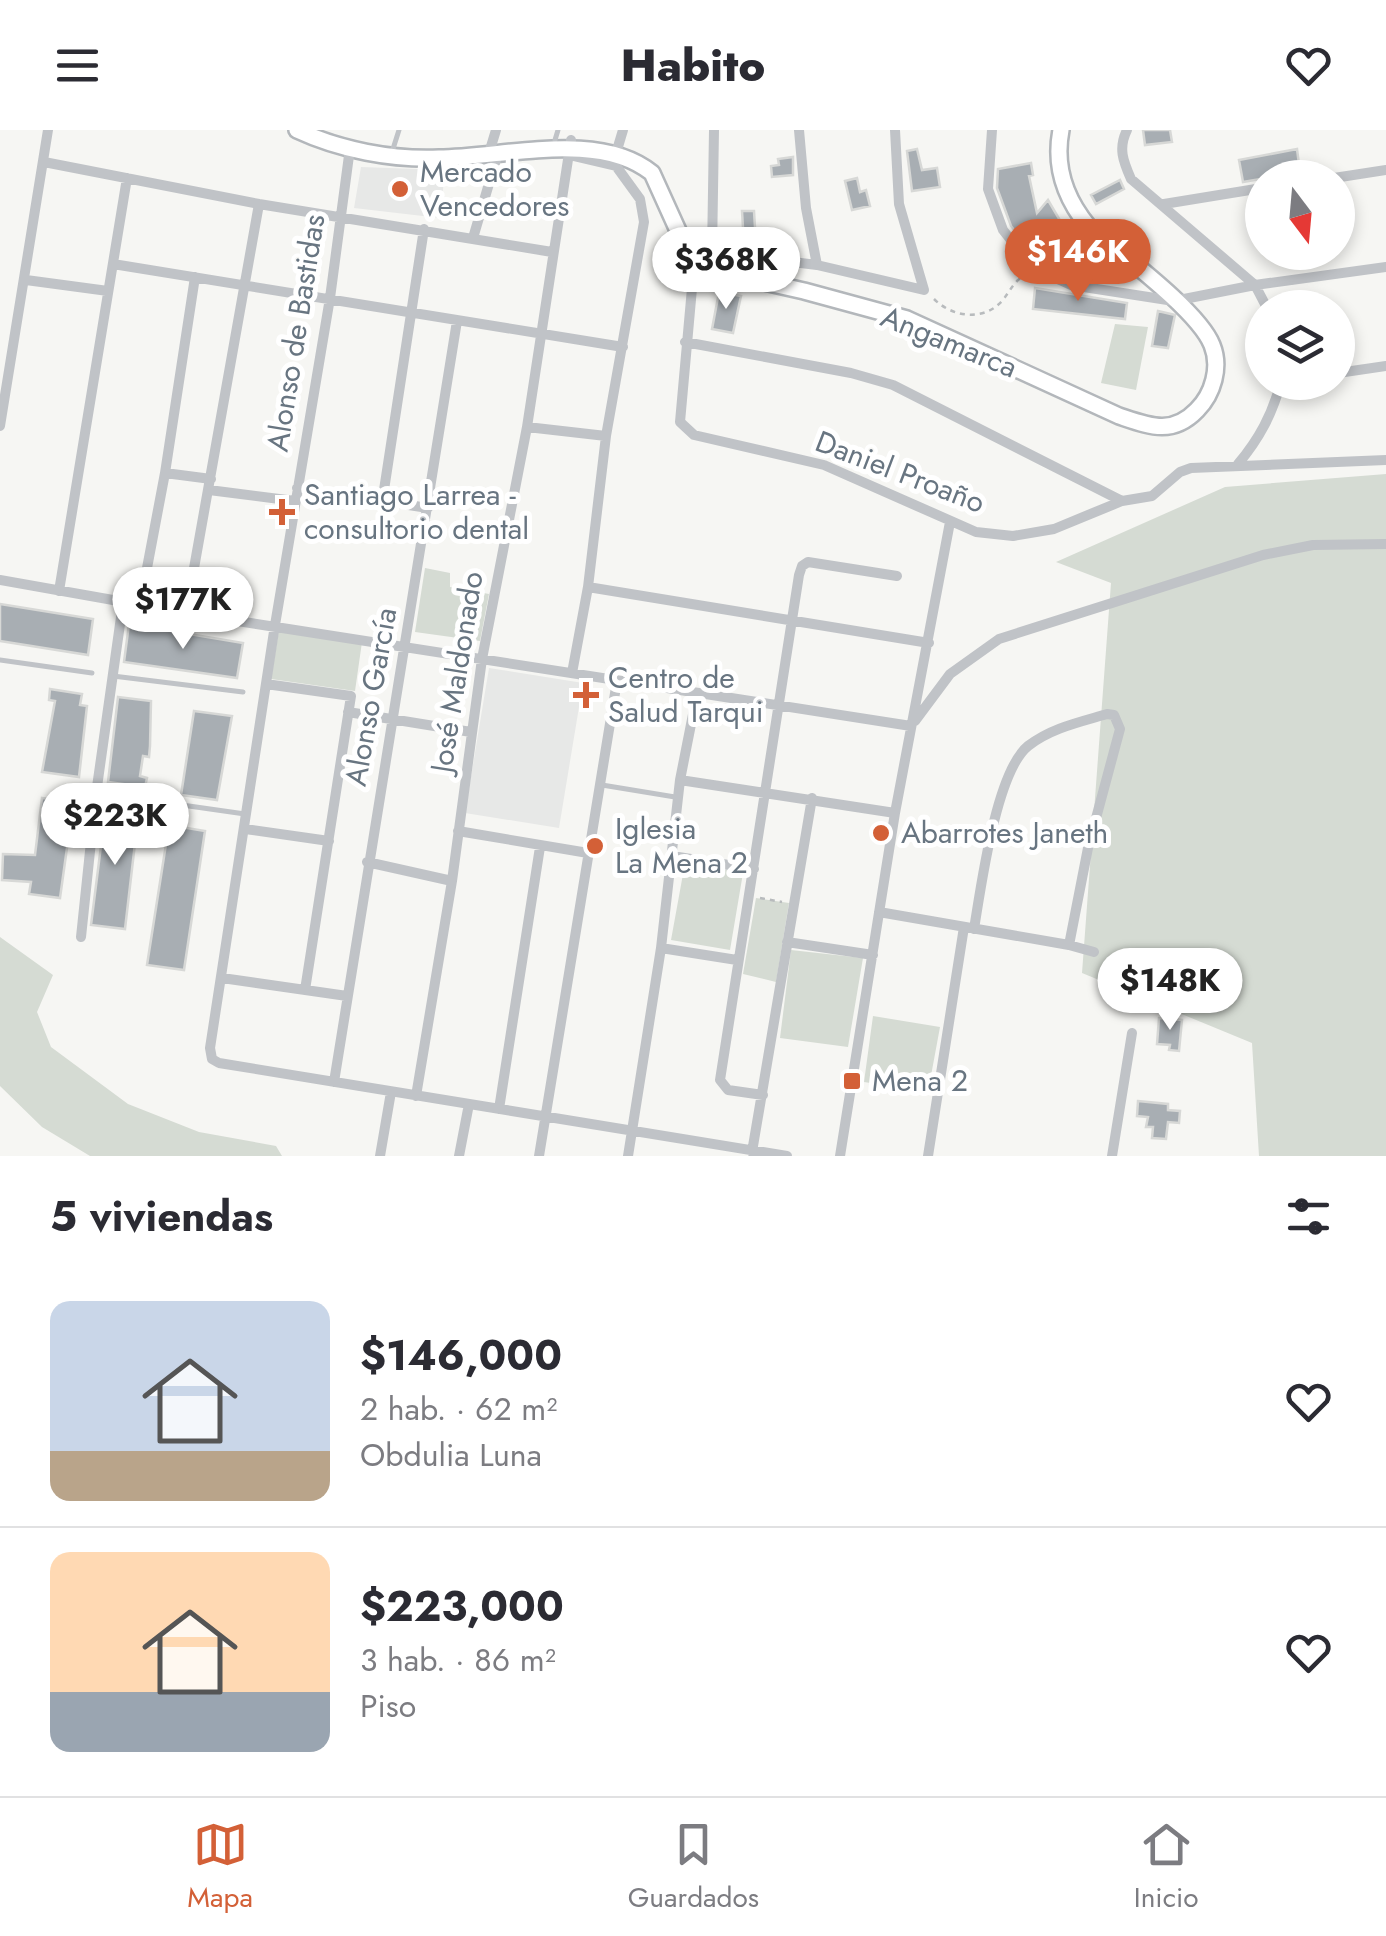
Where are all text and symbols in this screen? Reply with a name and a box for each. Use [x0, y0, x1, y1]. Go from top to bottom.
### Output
text: Habito [621, 33, 765, 98]
icon: menu [50, 38, 105, 93]
icon: heart [1281, 38, 1336, 93]
place label: Mercado Vencedores [420, 150, 569, 227]
north arrow [1245, 160, 1355, 270]
map controls [1245, 160, 1355, 400]
marker: Mercado Vencedores [389, 178, 411, 200]
street label: Alonso de Bastidas [256, 211, 335, 455]
pin: $146K [1008, 219, 1148, 304]
pin: $368K [656, 227, 796, 312]
text: $146K [1027, 228, 1129, 274]
text: $368K [674, 236, 778, 282]
button: layers [1245, 290, 1355, 400]
street label: Angamarca [875, 295, 1024, 388]
street label: Daniel Proaño [809, 420, 991, 524]
place label: Santiago Larrea - consultorio dental [304, 473, 529, 550]
marker: Santiago Larrea - consultorio dental [269, 499, 295, 525]
pin: $177K [113, 567, 253, 652]
street label: José Maldonado [419, 568, 494, 779]
text: $177K [134, 576, 232, 622]
street label: Alonso García [334, 604, 407, 789]
place label: Centro de Salud Tarqui [608, 656, 764, 733]
marker: Centro de Salud Tarqui [573, 682, 599, 708]
pin: $223K [45, 783, 185, 868]
text: $223K [63, 792, 167, 838]
place label: Iglesia La Mena 2 [615, 807, 748, 884]
place label: Abarrotes Janeth [901, 811, 1108, 854]
marker: Abarrotes Janeth [870, 822, 892, 844]
marker: Iglesia La Mena 2 [584, 835, 606, 857]
pin: $148K [1100, 948, 1240, 1033]
text: $148K [1120, 957, 1220, 1003]
place label: Mena 2 [872, 1059, 968, 1102]
marker: Mena 2 [841, 1070, 863, 1092]
text: 5 viviendas [50, 1186, 273, 1247]
icon: filters [1281, 1189, 1336, 1244]
text: $146,000 [360, 1325, 562, 1386]
icon: home [130, 1341, 250, 1461]
icon: heart [1281, 1374, 1336, 1429]
text: 2 hab. · 62 m² [360, 1386, 557, 1432]
text: Obdulia Luna [360, 1432, 542, 1478]
text: $223,000 [360, 1576, 564, 1637]
icon: home [130, 1592, 250, 1712]
icon: heart [1281, 1625, 1336, 1680]
text: 3 hab. · 86 m² [360, 1637, 556, 1683]
text: Piso [360, 1683, 416, 1729]
tab: Mapa [187, 1817, 253, 1918]
tab: Guardados [628, 1817, 759, 1918]
tab: Inicio [1134, 1817, 1199, 1918]

